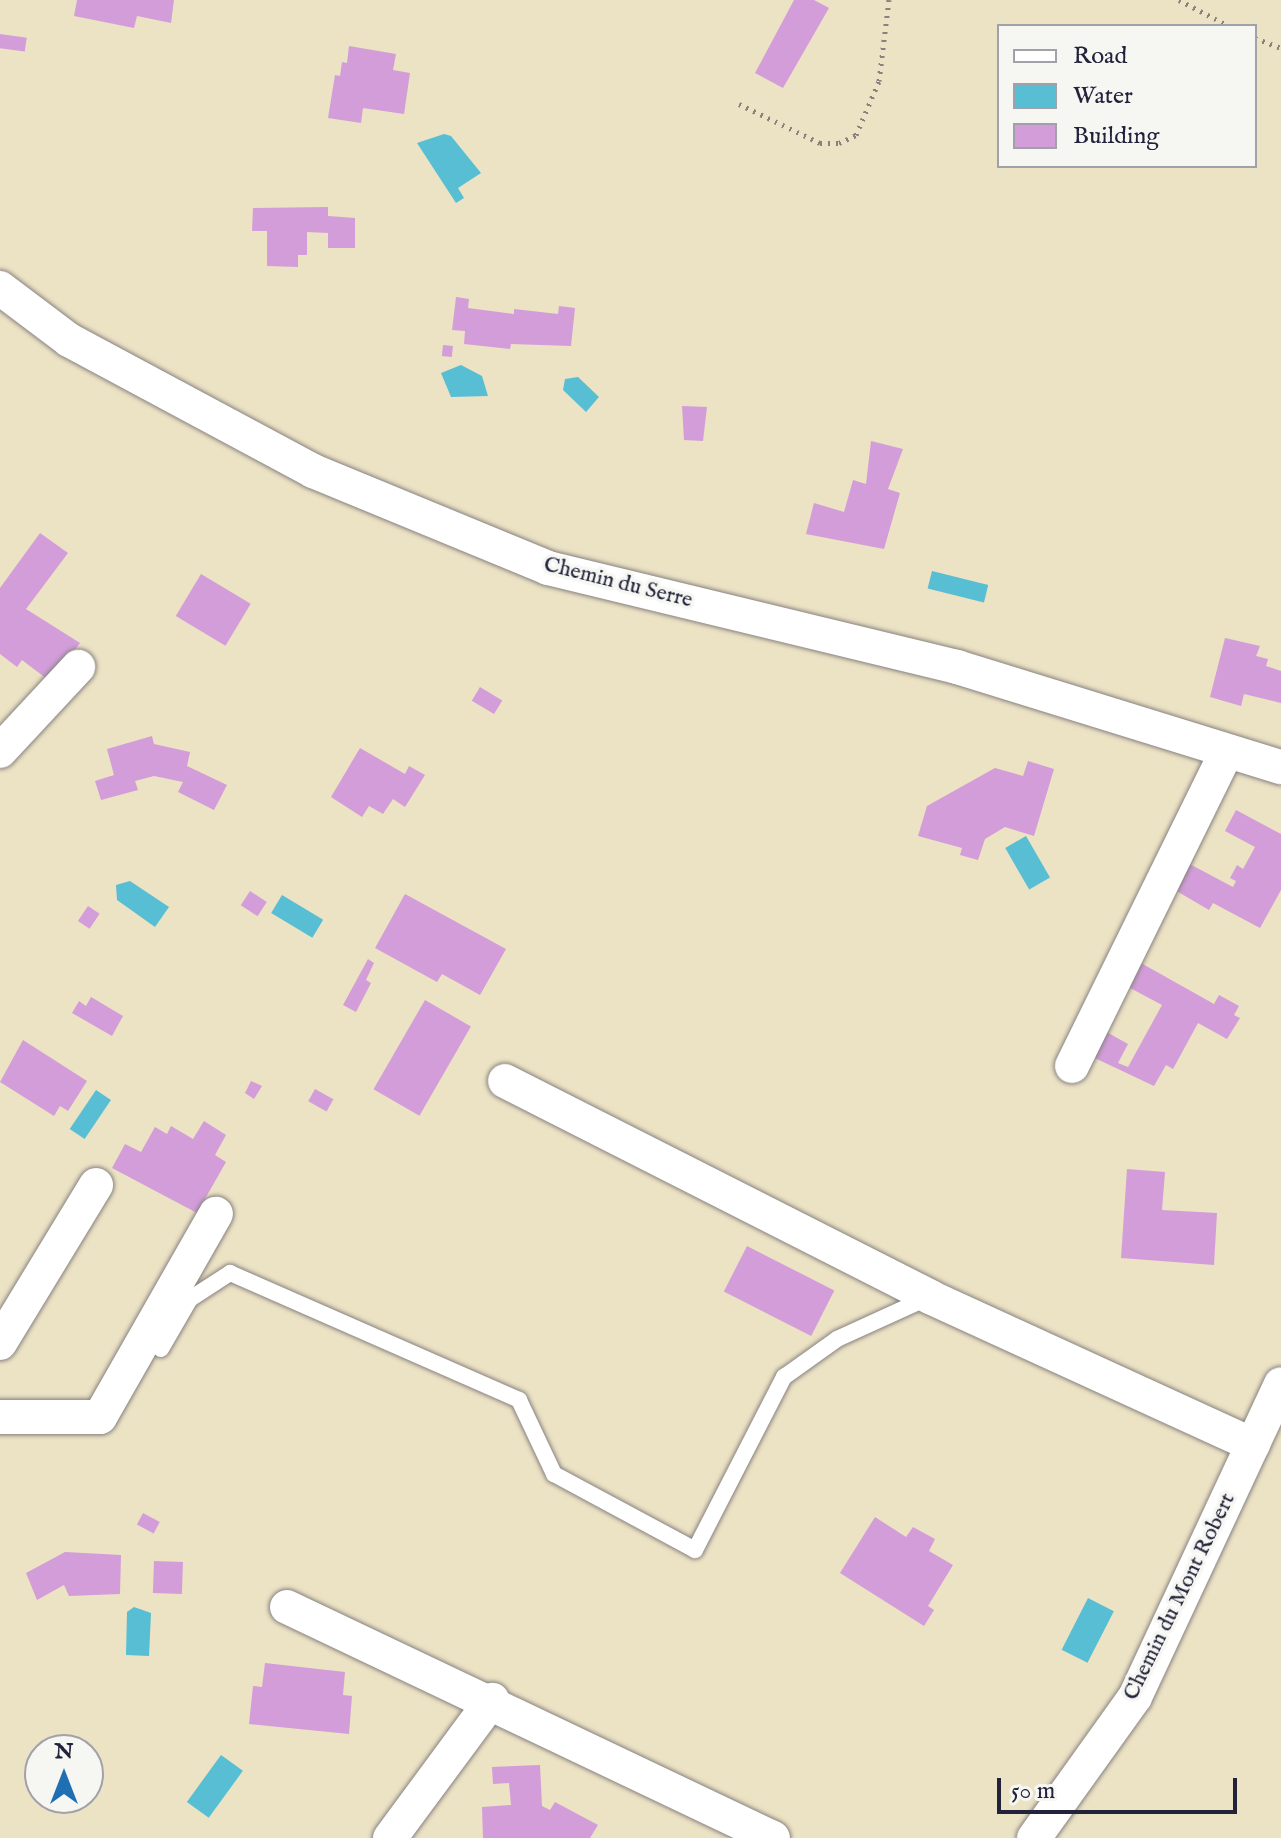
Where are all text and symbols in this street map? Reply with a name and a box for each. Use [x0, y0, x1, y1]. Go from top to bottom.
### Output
legend [997, 24, 1257, 168]
text: Road [1073, 41, 1127, 72]
text: Water [1073, 81, 1133, 112]
text: Building [1073, 121, 1159, 152]
street label: Chemin du Serre [541, 552, 695, 614]
street label: Chemin du Mont Robert [1118, 1489, 1242, 1705]
north arrow [24, 1734, 104, 1814]
text: N [54, 1738, 74, 1766]
scale bar [1001, 1762, 1241, 1812]
text: 50 m [1011, 1776, 1055, 1807]

